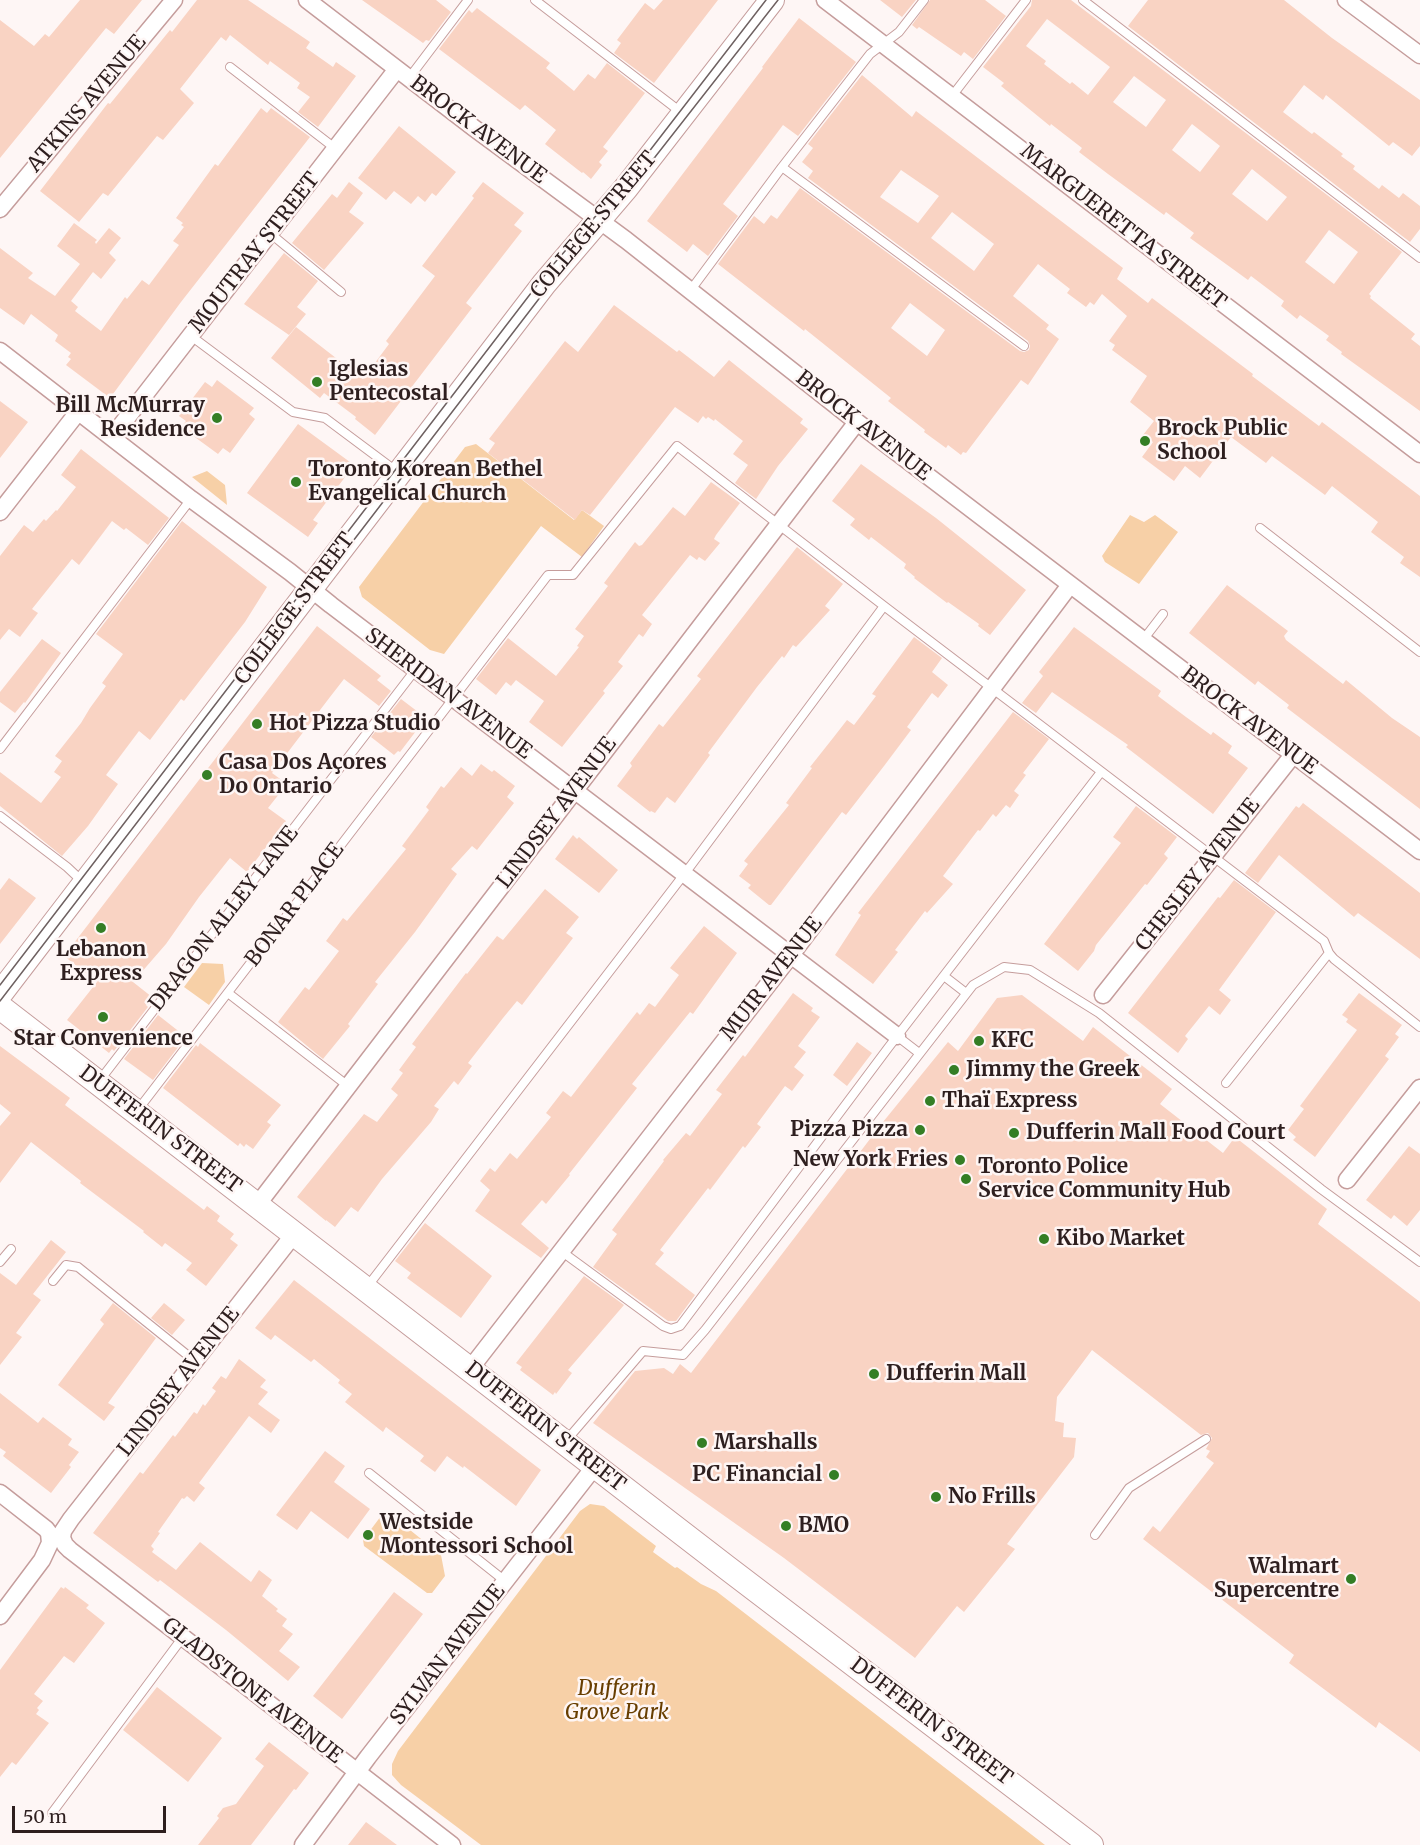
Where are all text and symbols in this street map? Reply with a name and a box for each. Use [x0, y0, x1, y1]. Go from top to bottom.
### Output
street label: ATKINS AVENUE [22, 30, 152, 178]
street label: BROCK AVENUE [405, 71, 551, 189]
street label: MARGUERETTA STREET [1015, 139, 1231, 315]
street label: COLLEGE STREET [525, 147, 663, 303]
street label: MOUTRAY STREET [185, 168, 325, 338]
place label: Iglesias Pentecostal [329, 357, 449, 407]
street label: BROCK AVENUE [791, 366, 935, 486]
marker: Iglesias Pentecostal [310, 375, 324, 389]
place label: Bill McMurray Residence [55, 393, 205, 443]
marker: Bill McMurray Residence [210, 411, 224, 425]
place label: Brock Public School [1157, 416, 1288, 466]
marker: Brock Public School [1138, 434, 1152, 448]
place label: Toronto Korean Bethel Evangelical Church [308, 457, 543, 507]
marker: Toronto Korean Bethel Evangelical Church [289, 475, 303, 489]
street label: COLLEGE STREET [230, 528, 360, 690]
street label: SHERIDAN AVENUE [360, 623, 536, 765]
street label: BROCK AVENUE [1176, 662, 1322, 780]
place label: Hot Pizza Studio [269, 711, 440, 737]
marker: Hot Pizza Studio [250, 717, 264, 731]
street label: LINDSEY AVENUE [492, 732, 622, 894]
place label: Casa Dos Açores Do Ontario [219, 750, 387, 800]
marker: Casa Dos Açores Do Ontario [200, 768, 214, 782]
street label: CHESLEY AVENUE [1131, 794, 1265, 956]
street label: DRAGON ALLEY LANE [144, 822, 304, 1016]
street label: BONAR PLACE [240, 838, 350, 972]
street label: MUIR AVENUE [716, 912, 828, 1046]
marker: Lebanon Express [94, 921, 108, 935]
place label: Lebanon Express [56, 937, 146, 987]
marker: Star Convenience [96, 1010, 110, 1024]
place label: Star Convenience [13, 1026, 193, 1052]
place label: KFC [991, 1028, 1034, 1054]
marker: KFC [972, 1034, 986, 1048]
place label: Jimmy the Greek [966, 1057, 1140, 1083]
street label: DUFFERIN STREET [74, 1061, 246, 1199]
marker: Jimmy the Greek [947, 1063, 961, 1077]
place label: Thaï Express [942, 1088, 1078, 1114]
marker: Thaï Express [923, 1094, 937, 1108]
place label: Pizza Pizza [790, 1117, 908, 1143]
place label: Dufferin Mall Food Court [1026, 1120, 1285, 1146]
marker: Pizza Pizza [913, 1123, 927, 1137]
marker: Dufferin Mall Food Court [1007, 1126, 1021, 1140]
place label: New York Fries [793, 1147, 948, 1173]
marker: New York Fries [953, 1153, 967, 1167]
place label: Toronto Police Service Community Hub [978, 1154, 1230, 1204]
marker: Toronto Police Service Community Hub [959, 1172, 973, 1186]
place label: Kibo Market [1056, 1226, 1185, 1252]
marker: Kibo Market [1037, 1232, 1051, 1246]
street label: LINDSEY AVENUE [113, 1302, 245, 1462]
street label: DUFFERIN STREET [460, 1357, 630, 1497]
place label: Dufferin Mall [886, 1361, 1026, 1387]
marker: Dufferin Mall [867, 1367, 881, 1381]
place label: Marshalls [714, 1430, 818, 1456]
marker: Marshalls [695, 1436, 709, 1450]
place label: PC Financial [692, 1462, 822, 1488]
marker: PC Financial [827, 1468, 841, 1482]
place label: No Frills [948, 1484, 1036, 1510]
marker: No Frills [929, 1490, 943, 1504]
place label: Westside Montessori School [380, 1510, 573, 1560]
place label: BMO [798, 1513, 849, 1539]
marker: BMO [779, 1519, 793, 1533]
marker: Westside Montessori School [361, 1528, 375, 1542]
place label: Walmart Supercentre [1214, 1554, 1339, 1604]
marker: Walmart Supercentre [1344, 1572, 1358, 1586]
street label: SYLVAN AVENUE [385, 1580, 511, 1730]
street label: GLADSTONE AVENUE [157, 1613, 347, 1769]
street label: DUFFERIN STREET [845, 1653, 1017, 1791]
park label: Dufferin Grove Park [565, 1676, 669, 1726]
scale bar [15, 1794, 170, 1832]
text: 50 m [23, 1805, 67, 1828]

